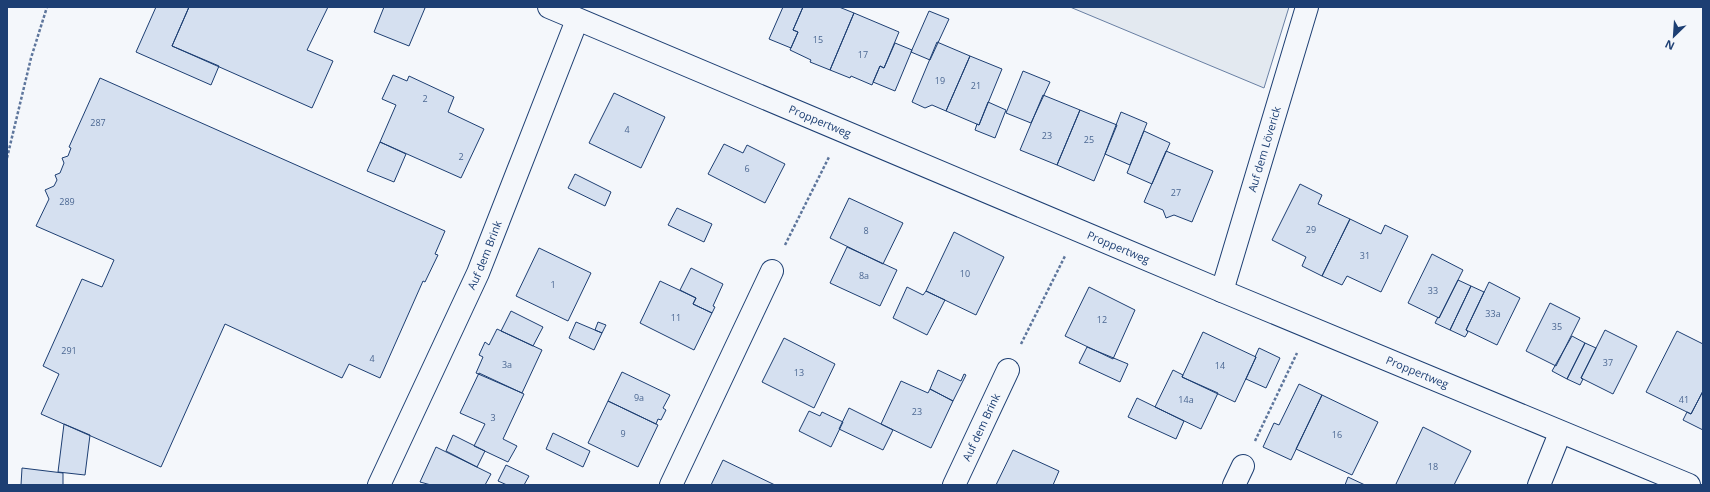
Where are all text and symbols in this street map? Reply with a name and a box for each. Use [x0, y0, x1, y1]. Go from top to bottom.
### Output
north arrow [1654, 16, 1694, 56]
house number: 15 [813, 33, 823, 46]
text: N [1662, 37, 1677, 54]
house number: 17 [858, 48, 868, 61]
house number: 19 [935, 74, 945, 87]
house number: 21 [971, 79, 981, 92]
house number: 2 [422, 92, 428, 105]
street label: Proppertweg [786, 101, 854, 141]
street label: Auf dem Löverick [1244, 104, 1284, 194]
house number: 287 [90, 116, 106, 129]
house number: 4 [624, 123, 630, 136]
house number: 23 [1042, 129, 1052, 142]
house number: 25 [1084, 133, 1094, 146]
house number: 2 [458, 150, 464, 163]
house number: 6 [744, 162, 750, 175]
house number: 27 [1171, 186, 1181, 199]
house number: 289 [59, 195, 75, 208]
street label: Auf dem Brink [463, 218, 505, 292]
house number: 29 [1306, 223, 1316, 236]
house number: 8 [863, 224, 869, 237]
street label: Proppertweg [1085, 227, 1152, 267]
house number: 31 [1360, 249, 1370, 262]
house number: 10 [960, 267, 970, 280]
house number: 8a [859, 269, 869, 282]
house number: 1 [550, 278, 556, 291]
house number: 33 [1428, 284, 1438, 297]
house number: 33a [1485, 307, 1501, 320]
house number: 11 [671, 311, 681, 324]
house number: 12 [1097, 313, 1107, 326]
house number: 35 [1552, 320, 1562, 333]
house number: 291 [61, 344, 77, 357]
house number: 4 [369, 352, 375, 365]
street label: Proppertweg [1384, 352, 1451, 391]
house number: 37 [1603, 356, 1613, 369]
house number: 3a [502, 358, 512, 371]
house number: 14 [1215, 359, 1225, 372]
house number: 13 [794, 366, 804, 379]
street label: Auf dem Brink [958, 390, 1003, 463]
house number: 9a [634, 391, 644, 404]
house number: 14a [1178, 393, 1194, 406]
house number: 41 [1679, 393, 1689, 406]
house number: 23 [912, 405, 922, 418]
house number: 3 [490, 411, 496, 424]
house number: 9 [620, 427, 626, 440]
house number: 16 [1332, 428, 1342, 441]
house number: 18 [1428, 460, 1438, 473]

